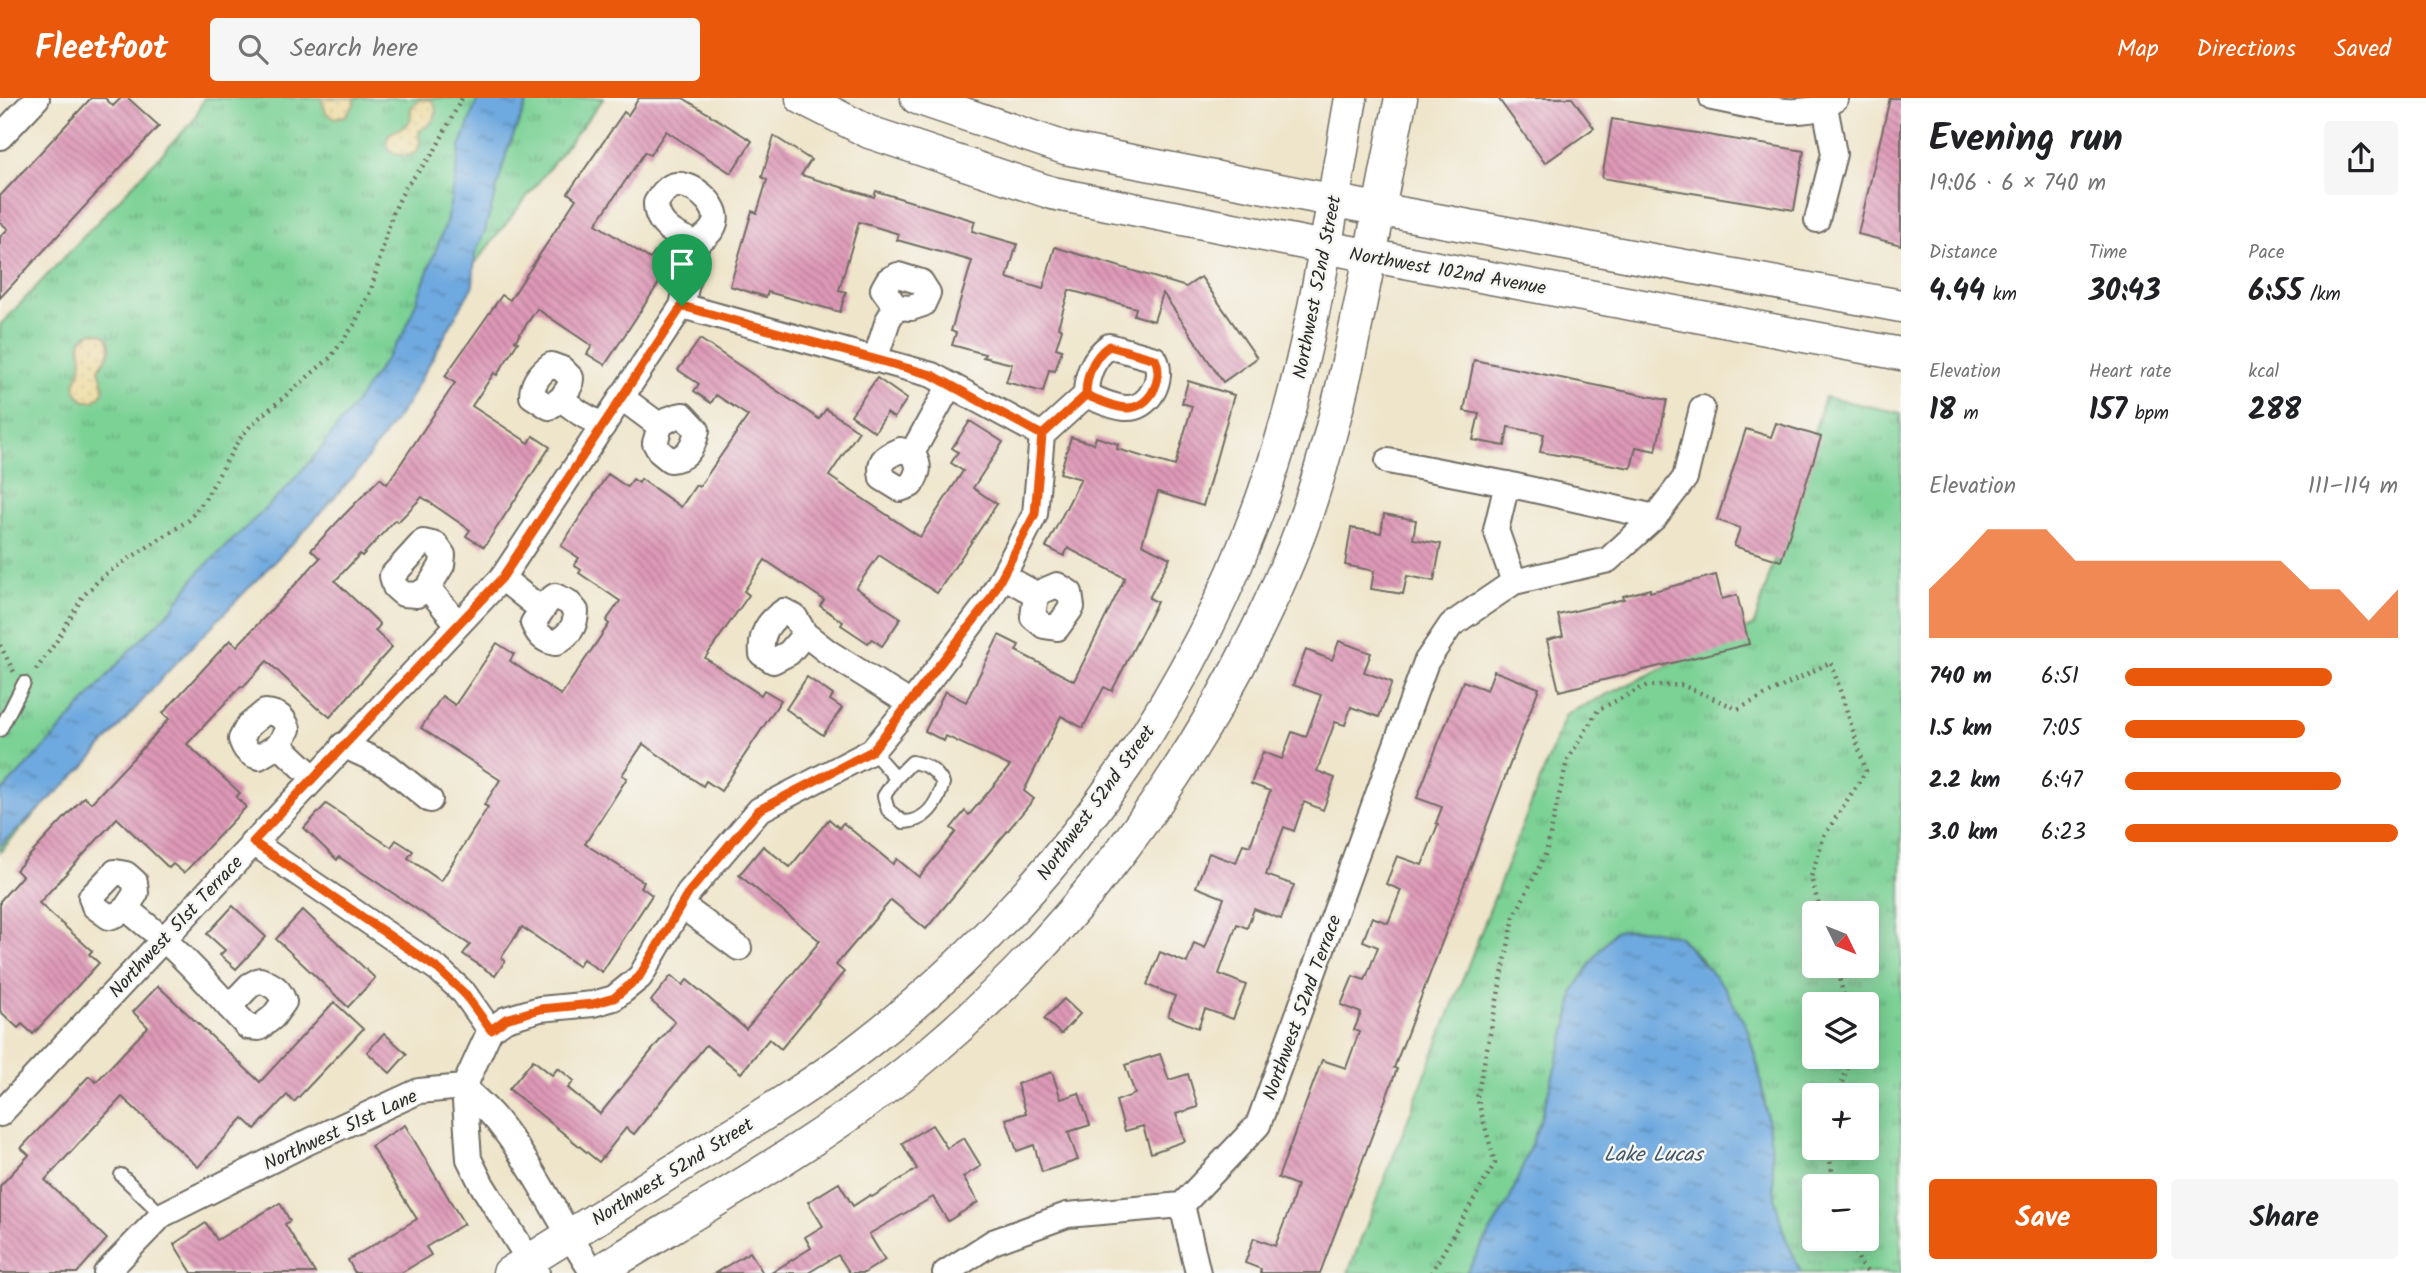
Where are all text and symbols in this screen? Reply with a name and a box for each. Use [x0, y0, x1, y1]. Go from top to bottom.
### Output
search box [210, 18, 700, 81]
text: Fleetfoot [35, 23, 168, 76]
text: Search here [290, 28, 418, 70]
icon: search [234, 30, 272, 68]
text: Map [2117, 30, 2159, 69]
text: Directions [2197, 30, 2296, 69]
text: Saved [2334, 30, 2391, 69]
text: Evening run [1929, 110, 2123, 170]
button: share [2324, 121, 2398, 195]
text: 19:06 · 6 × 740 m [1929, 166, 2106, 202]
street label: Northwest 52nd Street [1285, 192, 1351, 382]
pin [652, 234, 712, 306]
text: Distance [1929, 238, 1997, 268]
text: Time [2089, 238, 2127, 268]
text: Pace [2248, 238, 2285, 268]
street label: Northwest 102nd Avenue [1347, 240, 1549, 304]
icon: arrive [663, 245, 701, 283]
text: 4.44 [1929, 268, 1985, 316]
text: 30:43 [2089, 268, 2161, 316]
text: 6:55 [2248, 268, 2302, 316]
text: km [1985, 280, 2017, 310]
text: /km [2302, 280, 2341, 310]
text: Elevation [1929, 357, 2001, 387]
text: Heart rate [2089, 357, 2171, 387]
text: kcal [2248, 357, 2279, 387]
text: 18 [1929, 387, 1956, 435]
text: 157 [2089, 387, 2127, 435]
text: 288 [2248, 387, 2301, 435]
text: m [1956, 399, 1979, 429]
text: bpm [2127, 399, 2169, 429]
text: Elevation [1929, 469, 2016, 505]
text: 111–114 m [2308, 469, 2398, 505]
text: 740 m [1929, 659, 1992, 695]
text: 6:51 [2041, 659, 2079, 695]
text: 1.5 km [1929, 711, 1992, 747]
text: 7:05 [2041, 711, 2081, 747]
street label: Northwest 52nd Street [1030, 718, 1164, 887]
text: 2.2 km [1929, 763, 2000, 799]
text: 6:47 [2041, 763, 2083, 799]
text: 3.0 km [1929, 815, 1998, 851]
text: 6:23 [2041, 815, 2086, 851]
street label: Northwest 51st Terrace [102, 849, 251, 1006]
north arrow [1802, 901, 1880, 978]
map controls [1802, 901, 1879, 1251]
street label: Northwest 52nd Terrace [1255, 910, 1351, 1105]
button: layers [1802, 992, 1879, 1069]
street label: Northwest 51st Lane [259, 1082, 423, 1180]
button: + [1802, 1083, 1879, 1160]
street label: Northwest 52nd Street [586, 1110, 761, 1235]
water label: Lake Lucas [1604, 1139, 1704, 1172]
button: − [1802, 1174, 1879, 1251]
button: Save [1929, 1179, 2157, 1259]
button: Share [2171, 1179, 2398, 1259]

